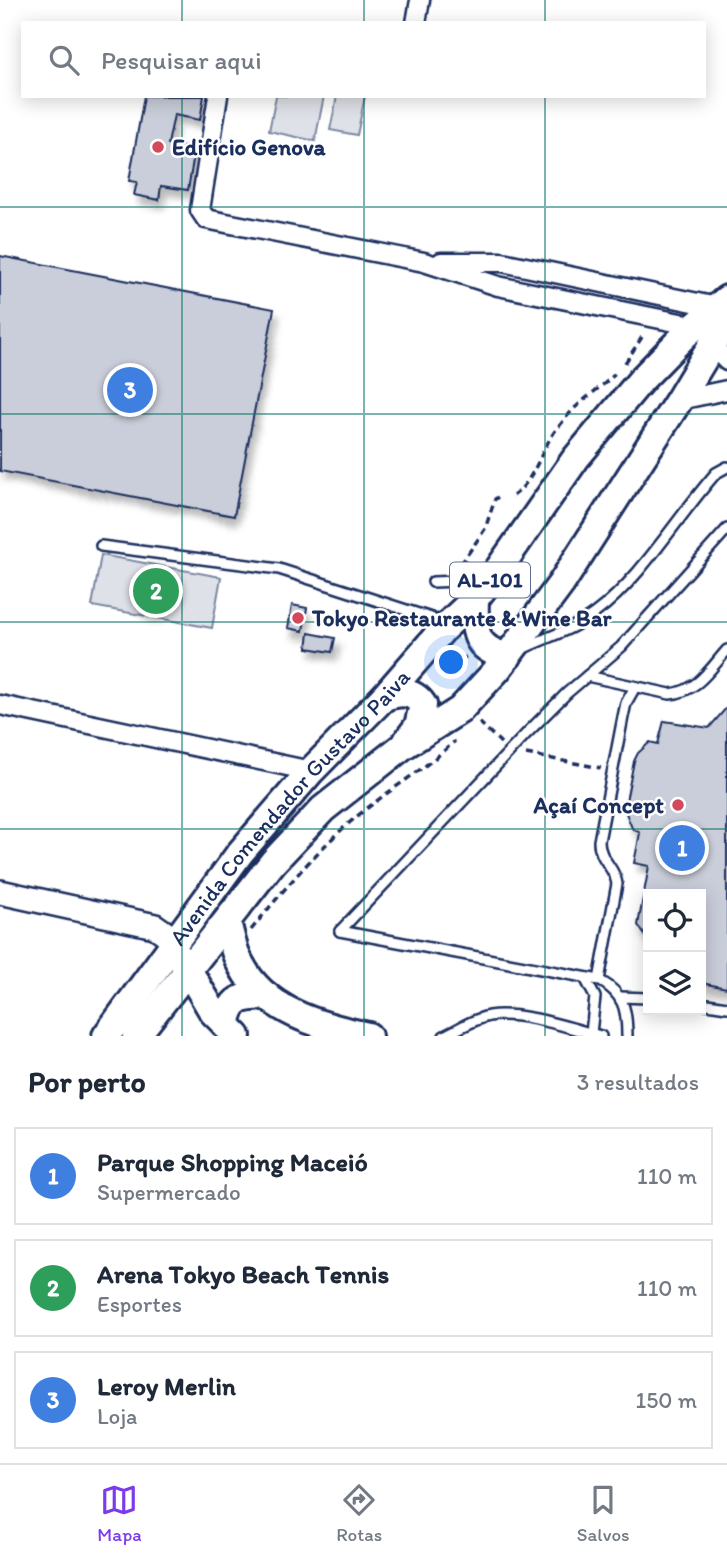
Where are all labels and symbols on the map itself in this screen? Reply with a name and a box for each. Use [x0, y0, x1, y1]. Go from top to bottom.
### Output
place label: Edifício Genova [172, 133, 327, 161]
marker: Edifício Genova [150, 139, 166, 155]
pin: 3 [107, 364, 153, 416]
road number: AL-101 [450, 562, 530, 598]
pin: 2 [133, 565, 179, 617]
place label: Tokyo Restaurante & Wine Bar [311, 604, 612, 632]
marker: Tokyo Restaurante & Wine Bar [290, 610, 306, 626]
your location [434, 645, 468, 679]
street label: Avenida Comendador Gustavo Paiva [163, 663, 416, 951]
place label: Açaí Concept [533, 791, 664, 819]
marker: Açaí Concept [670, 797, 686, 813]
pin: 1 [659, 822, 705, 874]

